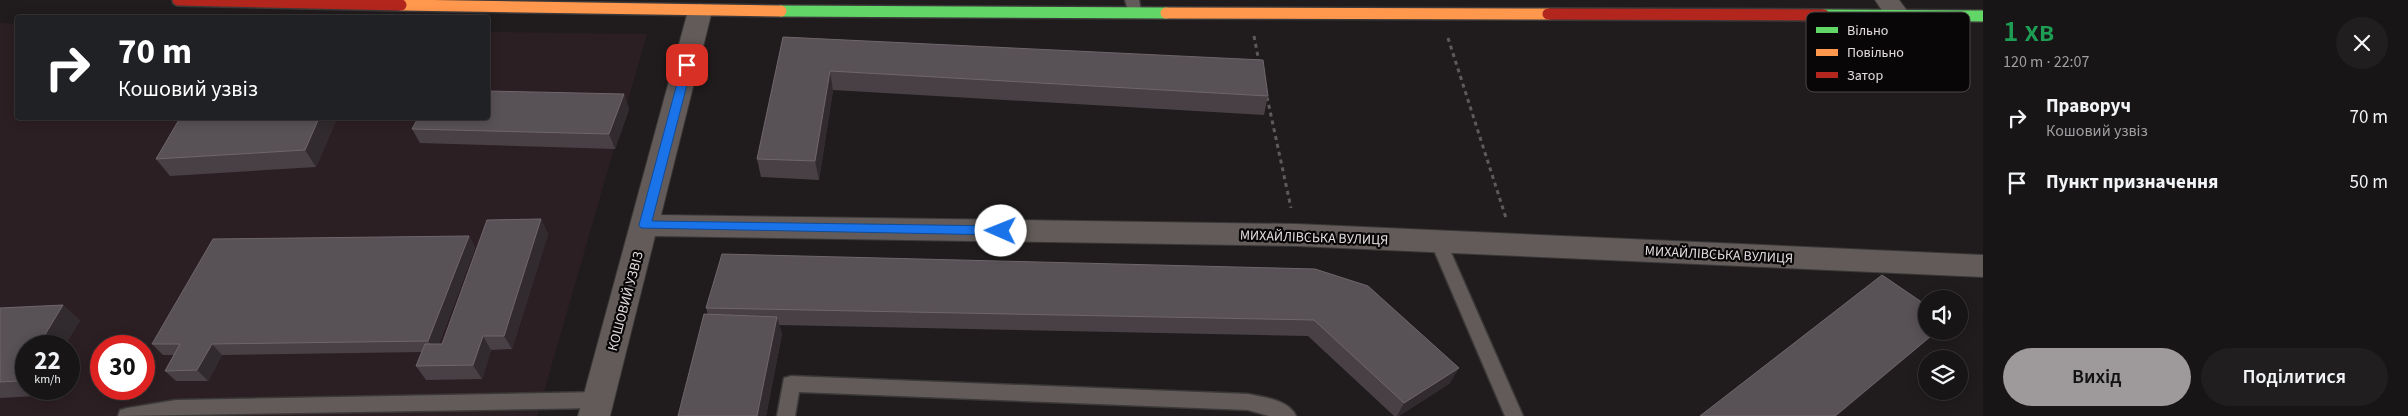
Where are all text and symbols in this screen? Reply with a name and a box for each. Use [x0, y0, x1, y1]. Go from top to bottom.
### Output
text: 1 хв [2003, 10, 2054, 53]
legend [1806, 12, 1970, 92]
button: close [2336, 17, 2388, 69]
text: Вільно [1847, 21, 1888, 41]
text: 70 m [118, 27, 192, 77]
icon: right [35, 35, 100, 100]
text: Повільно [1847, 43, 1904, 63]
pin [666, 44, 708, 86]
icon: arrive [673, 51, 701, 79]
text: 120 m · 22:07 [2003, 51, 2090, 73]
text: Затор [1847, 66, 1883, 86]
text: Кошовий узвіз [118, 73, 258, 105]
text: Праворуч [2046, 93, 2131, 120]
icon: right [2003, 104, 2031, 132]
text: 70 m [2350, 104, 2388, 131]
text: Кошовий узвіз [2046, 120, 2148, 142]
icon: arrive [2003, 169, 2031, 197]
text: Пункт призначення [2046, 169, 2218, 196]
text: 50 m [2350, 169, 2388, 196]
position arrow [974, 204, 1026, 256]
street label: МИХАЙЛІВСЬКА ВУЛИЦЯ [1239, 225, 1389, 251]
street label: МИХАЙЛІВСЬКА ВУЛИЦЯ [1644, 241, 1794, 269]
street label: КОШОВИЙ УЗВІЗ [603, 249, 649, 353]
map controls [1918, 290, 1968, 400]
button: sound [1918, 290, 1968, 340]
speed limit sign: 30 [90, 335, 155, 400]
text: 22 [34, 343, 61, 379]
button: Вихід [2003, 348, 2191, 406]
button: Поділитися [2201, 348, 2388, 406]
button: layers [1918, 350, 1968, 400]
text: km/h [34, 371, 61, 388]

